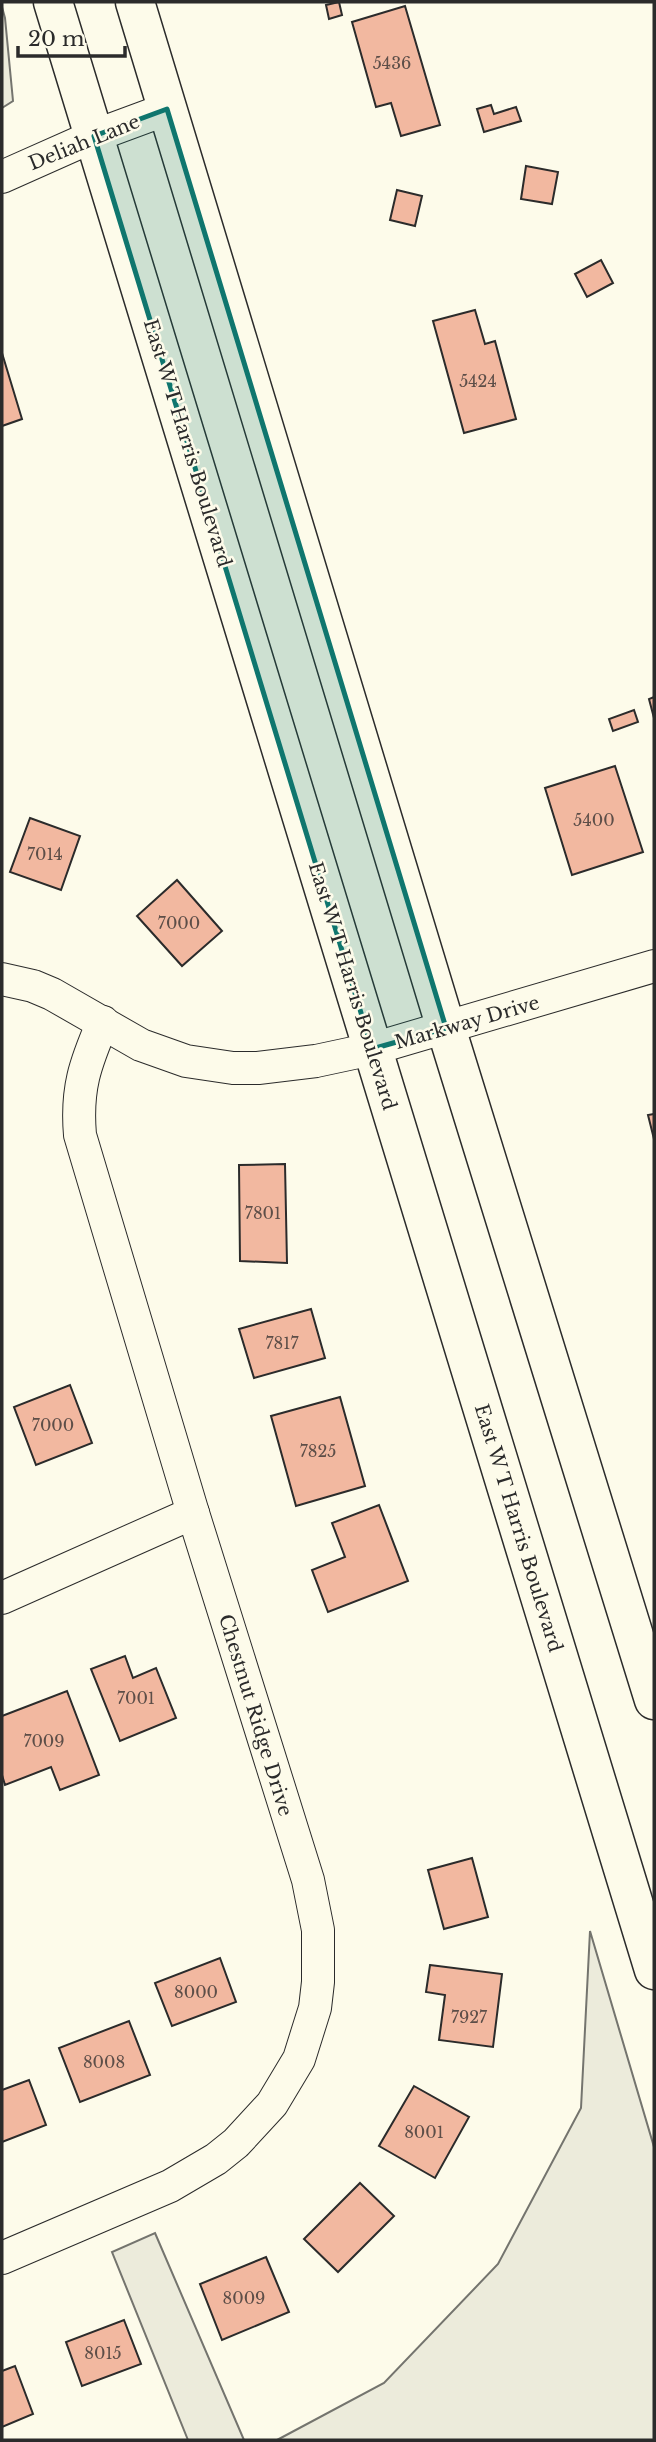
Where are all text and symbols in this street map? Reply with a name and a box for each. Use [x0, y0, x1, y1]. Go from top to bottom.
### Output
scale bar [18, 14, 124, 58]
text: 20 m [28, 26, 85, 52]
house number: 5436 [373, 53, 411, 73]
street label: Deliah Lane [25, 110, 143, 175]
street label: East W T Harris Boulevard [139, 316, 236, 570]
house number: 5424 [459, 371, 497, 391]
house number: 5400 [573, 810, 615, 830]
house number: 7014 [27, 844, 63, 864]
street label: East W T Harris Boulevard [304, 859, 401, 1113]
house number: 7000 [158, 913, 200, 933]
street label: Markway Drive [392, 991, 542, 1054]
house number: 7801 [245, 1203, 281, 1223]
house number: 7817 [266, 1333, 299, 1353]
street label: East W T Harris Boulevard [470, 1401, 567, 1655]
house number: 7000 [32, 1415, 74, 1435]
house number: 7825 [300, 1441, 336, 1461]
street label: Chestnut Ridge Drive [214, 1612, 297, 1819]
house number: 7001 [117, 1688, 155, 1708]
house number: 7009 [23, 1731, 65, 1751]
house number: 8000 [174, 1982, 218, 2002]
house number: 7927 [451, 2007, 488, 2027]
house number: 8008 [83, 2052, 125, 2072]
house number: 8001 [404, 2122, 444, 2142]
house number: 8009 [223, 2288, 265, 2308]
house number: 8015 [84, 2343, 122, 2363]

